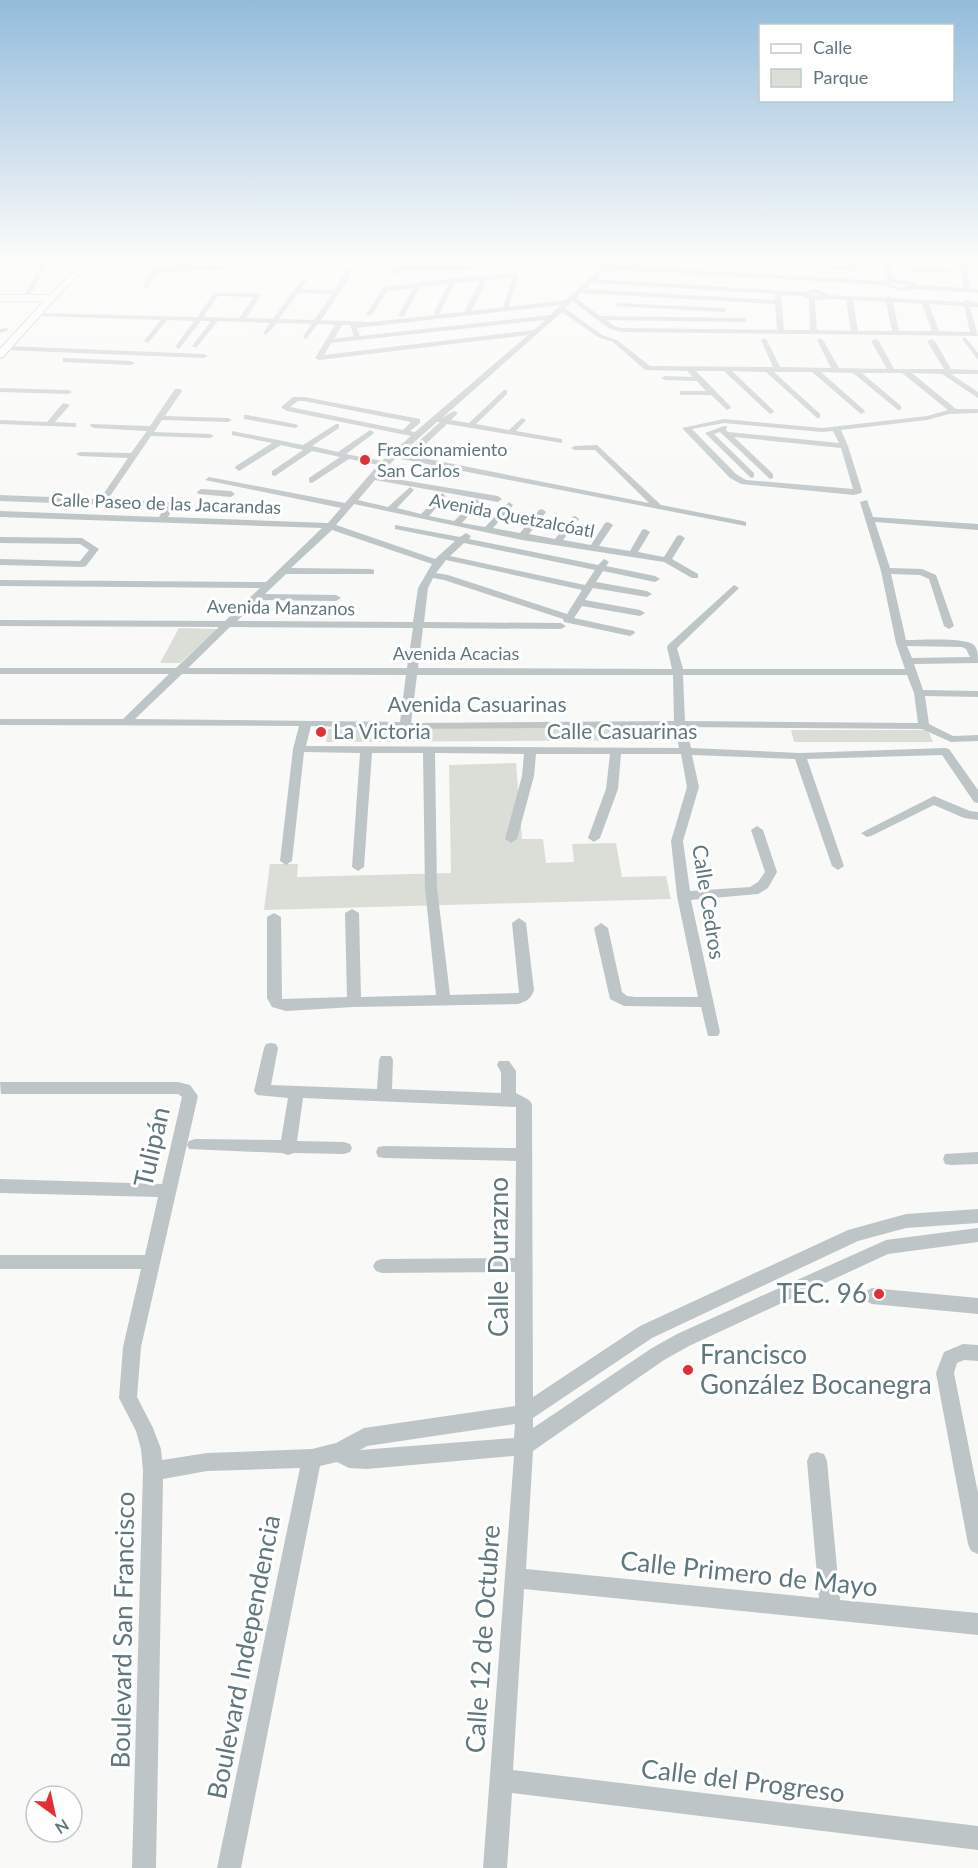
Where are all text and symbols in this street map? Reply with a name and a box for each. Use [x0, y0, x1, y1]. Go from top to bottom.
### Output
legend [759, 24, 954, 102]
text: Calle [813, 36, 852, 58]
text: Parque [813, 66, 868, 88]
place label: Fraccionamiento San Carlos [377, 438, 507, 481]
marker: Fraccionamiento San Carlos [358, 453, 372, 467]
street label: Calle Paseo de las Jacarandas [51, 488, 282, 518]
street label: Avenida Quetzalcóatl [428, 488, 597, 542]
street label: Avenida Manzanos [207, 595, 356, 619]
street label: Avenida Acacias [393, 642, 519, 664]
street label: Avenida Casuarinas [388, 691, 566, 716]
place label: La Victoria [333, 718, 431, 743]
street label: Calle Casuarinas [547, 718, 697, 743]
marker: La Victoria [314, 725, 328, 739]
street label: Calle Cedros [688, 843, 731, 961]
street label: Tulipán [126, 1103, 176, 1190]
street label: Calle Durazno [482, 1177, 514, 1337]
place label: TEC. 96 [777, 1277, 867, 1309]
marker: TEC. 96 [872, 1287, 886, 1301]
place label: Francisco González Bocanegra [700, 1338, 932, 1400]
marker: Francisco González Bocanegra [681, 1363, 695, 1377]
street label: Boulevard San Francisco [104, 1491, 140, 1769]
street label: Boulevard Independencia [200, 1512, 286, 1802]
street label: Calle 12 de Octubre [458, 1524, 506, 1754]
street label: Calle Primero de Mayo [619, 1544, 879, 1602]
street label: Calle del Progreso [639, 1752, 847, 1808]
north arrow [24, 1784, 84, 1844]
text: N [52, 1816, 73, 1838]

